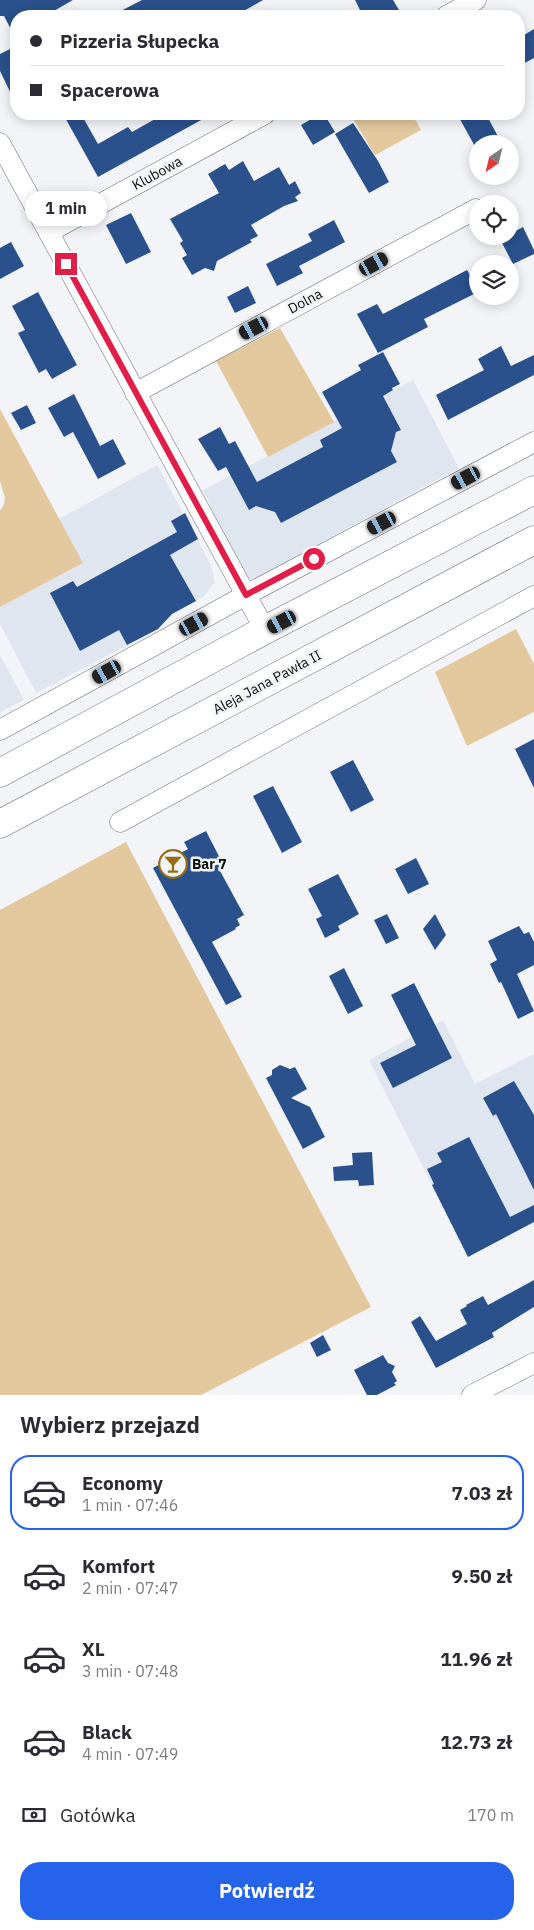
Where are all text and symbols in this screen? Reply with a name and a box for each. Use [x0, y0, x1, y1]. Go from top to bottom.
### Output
text: Pizzeria Słupecka [60, 29, 219, 53]
text: Spacerowa [60, 78, 159, 102]
north arrow [469, 135, 519, 185]
map controls [469, 135, 519, 305]
street label: Klubowa [129, 152, 186, 194]
callout: 1 min [25, 192, 107, 226]
button: locate [469, 195, 519, 245]
text: 1 min [45, 198, 87, 218]
car [357, 250, 390, 278]
route end [55, 253, 77, 275]
button: layers [469, 255, 519, 305]
street label: Dolna [285, 284, 326, 318]
car [237, 314, 270, 342]
car [449, 464, 482, 492]
car [365, 509, 398, 537]
route start [303, 548, 325, 570]
car [265, 608, 298, 636]
car [177, 610, 210, 638]
street label: Aleja Jana Pawła II [210, 646, 324, 718]
car [90, 658, 123, 686]
bar icon: Bar 7 [158, 849, 188, 879]
place label: Bar 7 [192, 855, 227, 873]
text: Wybierz przejazd [20, 1410, 200, 1439]
icon: car [22, 1470, 67, 1515]
text: Economy [82, 1471, 163, 1495]
text: 7.03 zł [452, 1481, 512, 1505]
text: 1 min · 07:46 [82, 1495, 178, 1515]
icon: car [22, 1553, 67, 1598]
text: Komfort [82, 1554, 155, 1578]
text: 9.50 zł [452, 1564, 512, 1588]
text: 2 min · 07:47 [82, 1578, 178, 1598]
icon: car [22, 1636, 67, 1681]
text: XL [82, 1637, 105, 1661]
text: 11.96 zł [440, 1647, 512, 1671]
text: 3 min · 07:48 [82, 1661, 178, 1681]
icon: car [22, 1719, 67, 1764]
text: Black [82, 1720, 132, 1744]
text: 12.73 zł [440, 1730, 512, 1754]
text: 4 min · 07:49 [82, 1744, 178, 1764]
icon: cash [20, 1801, 48, 1829]
text: Gotówka [60, 1803, 136, 1827]
text: 170 m [467, 1805, 514, 1825]
button: Potwierdź [20, 1862, 514, 1920]

